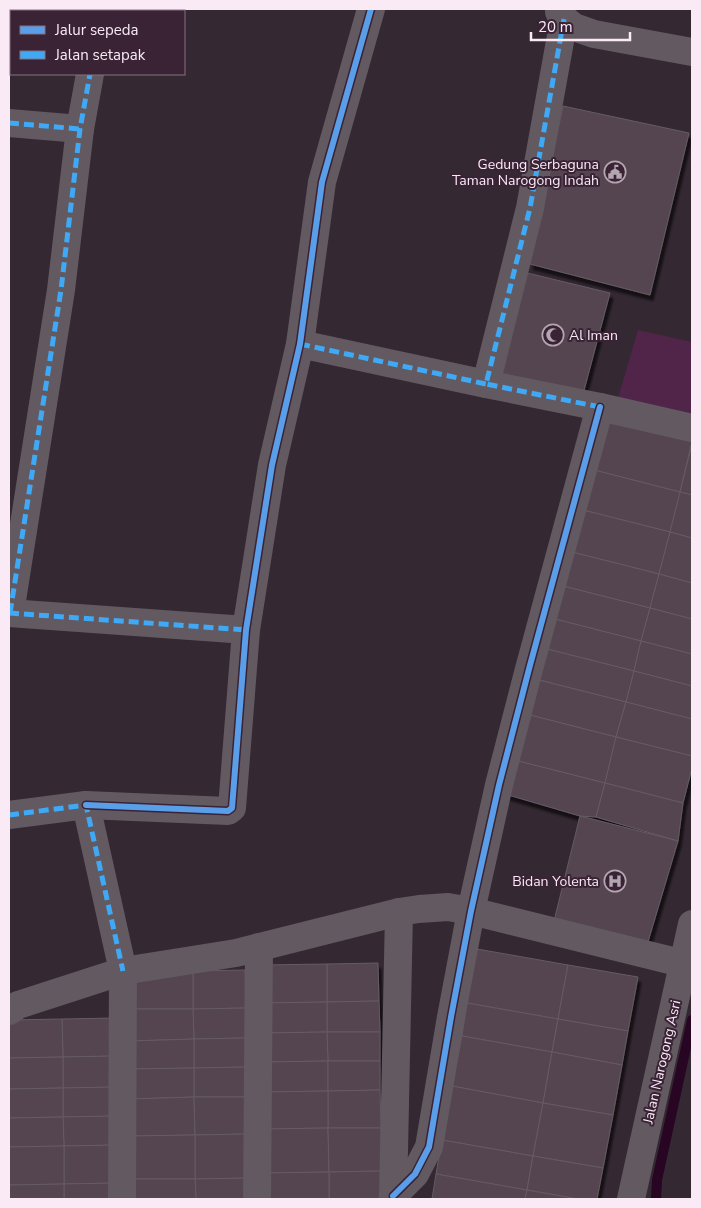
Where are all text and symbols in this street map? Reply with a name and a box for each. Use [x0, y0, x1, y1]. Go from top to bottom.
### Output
legend [10, 10, 185, 75]
scale bar [531, 10, 630, 42]
text: 20 m [538, 17, 573, 37]
text: Jalur sepeda [54, 20, 139, 40]
text: Jalan setapak [54, 45, 146, 65]
place label: Gedung Serbaguna Taman Narogong Indah [452, 155, 599, 190]
public building icon: Gedung Serbaguna Taman Narogong Indah [603, 160, 627, 184]
mosque icon: Al Iman [541, 323, 565, 347]
place label: Al Iman [569, 326, 618, 345]
hospital icon: Bidan Yolenta [603, 869, 627, 893]
place label: Bidan Yolenta [512, 872, 599, 891]
street label: Jalan Narogong Asri [638, 998, 685, 1127]

